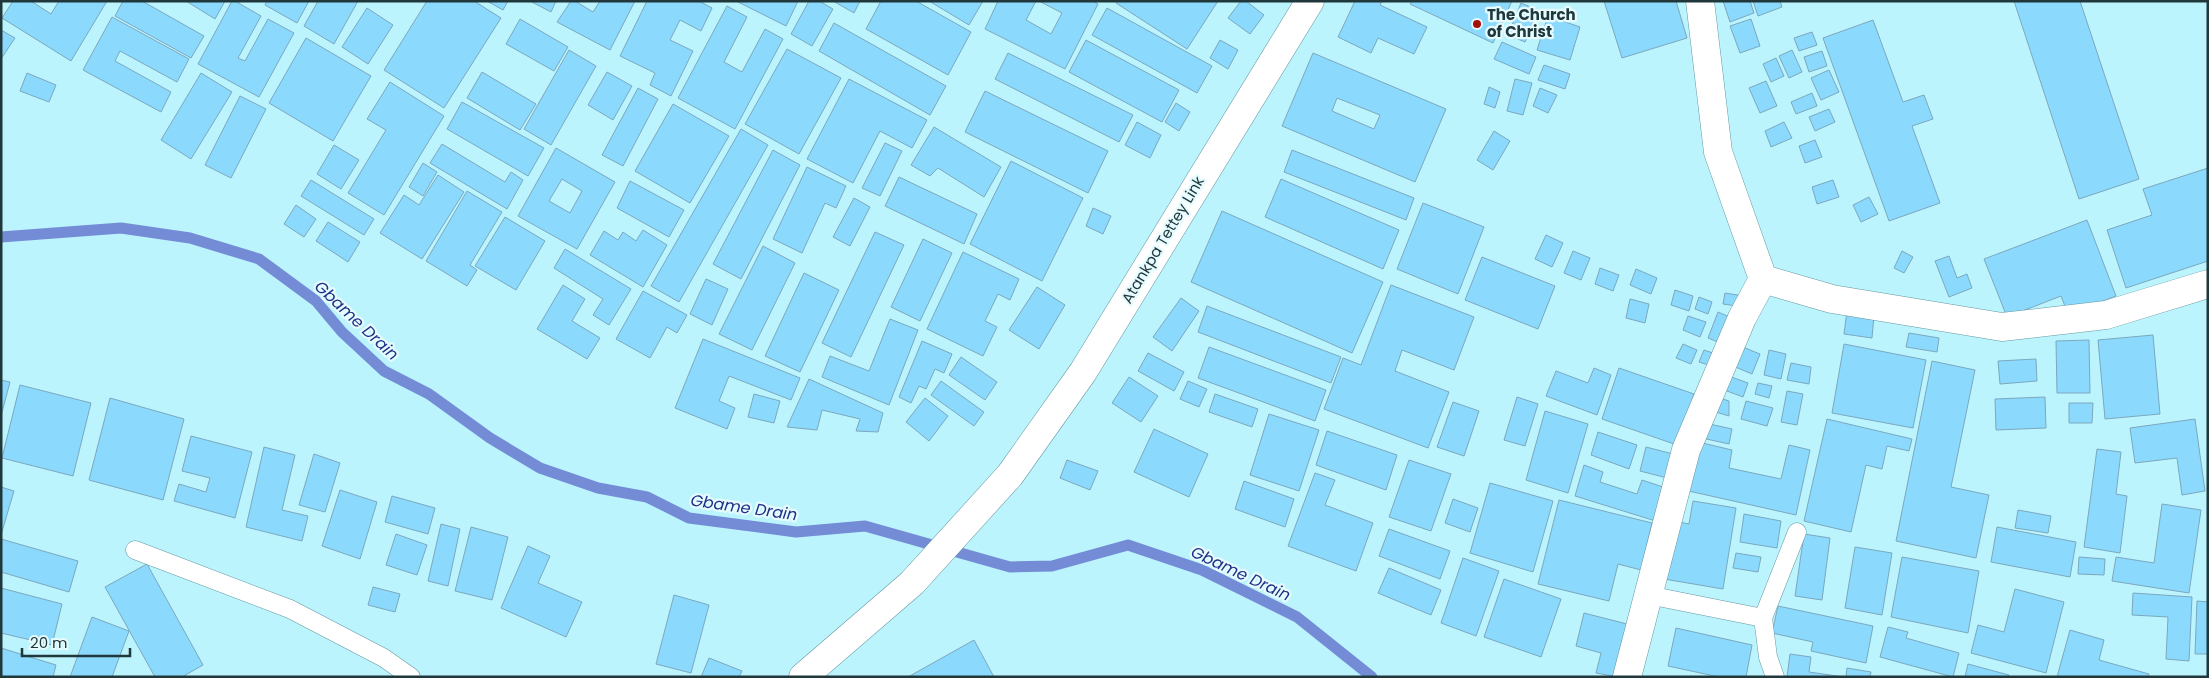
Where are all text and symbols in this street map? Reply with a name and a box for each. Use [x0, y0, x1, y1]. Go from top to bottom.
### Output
place label: The Church of Christ [1487, 4, 1576, 42]
marker: The Church of Christ [1471, 18, 1483, 30]
street label: Atankpa Tettey Link [1116, 172, 1209, 307]
water label: Gbame Drain [309, 275, 404, 365]
water label: Gbame Drain [689, 489, 799, 526]
water label: Gbame Drain [1187, 540, 1294, 607]
scale bar [22, 626, 130, 658]
text: 20 m [30, 632, 68, 653]

